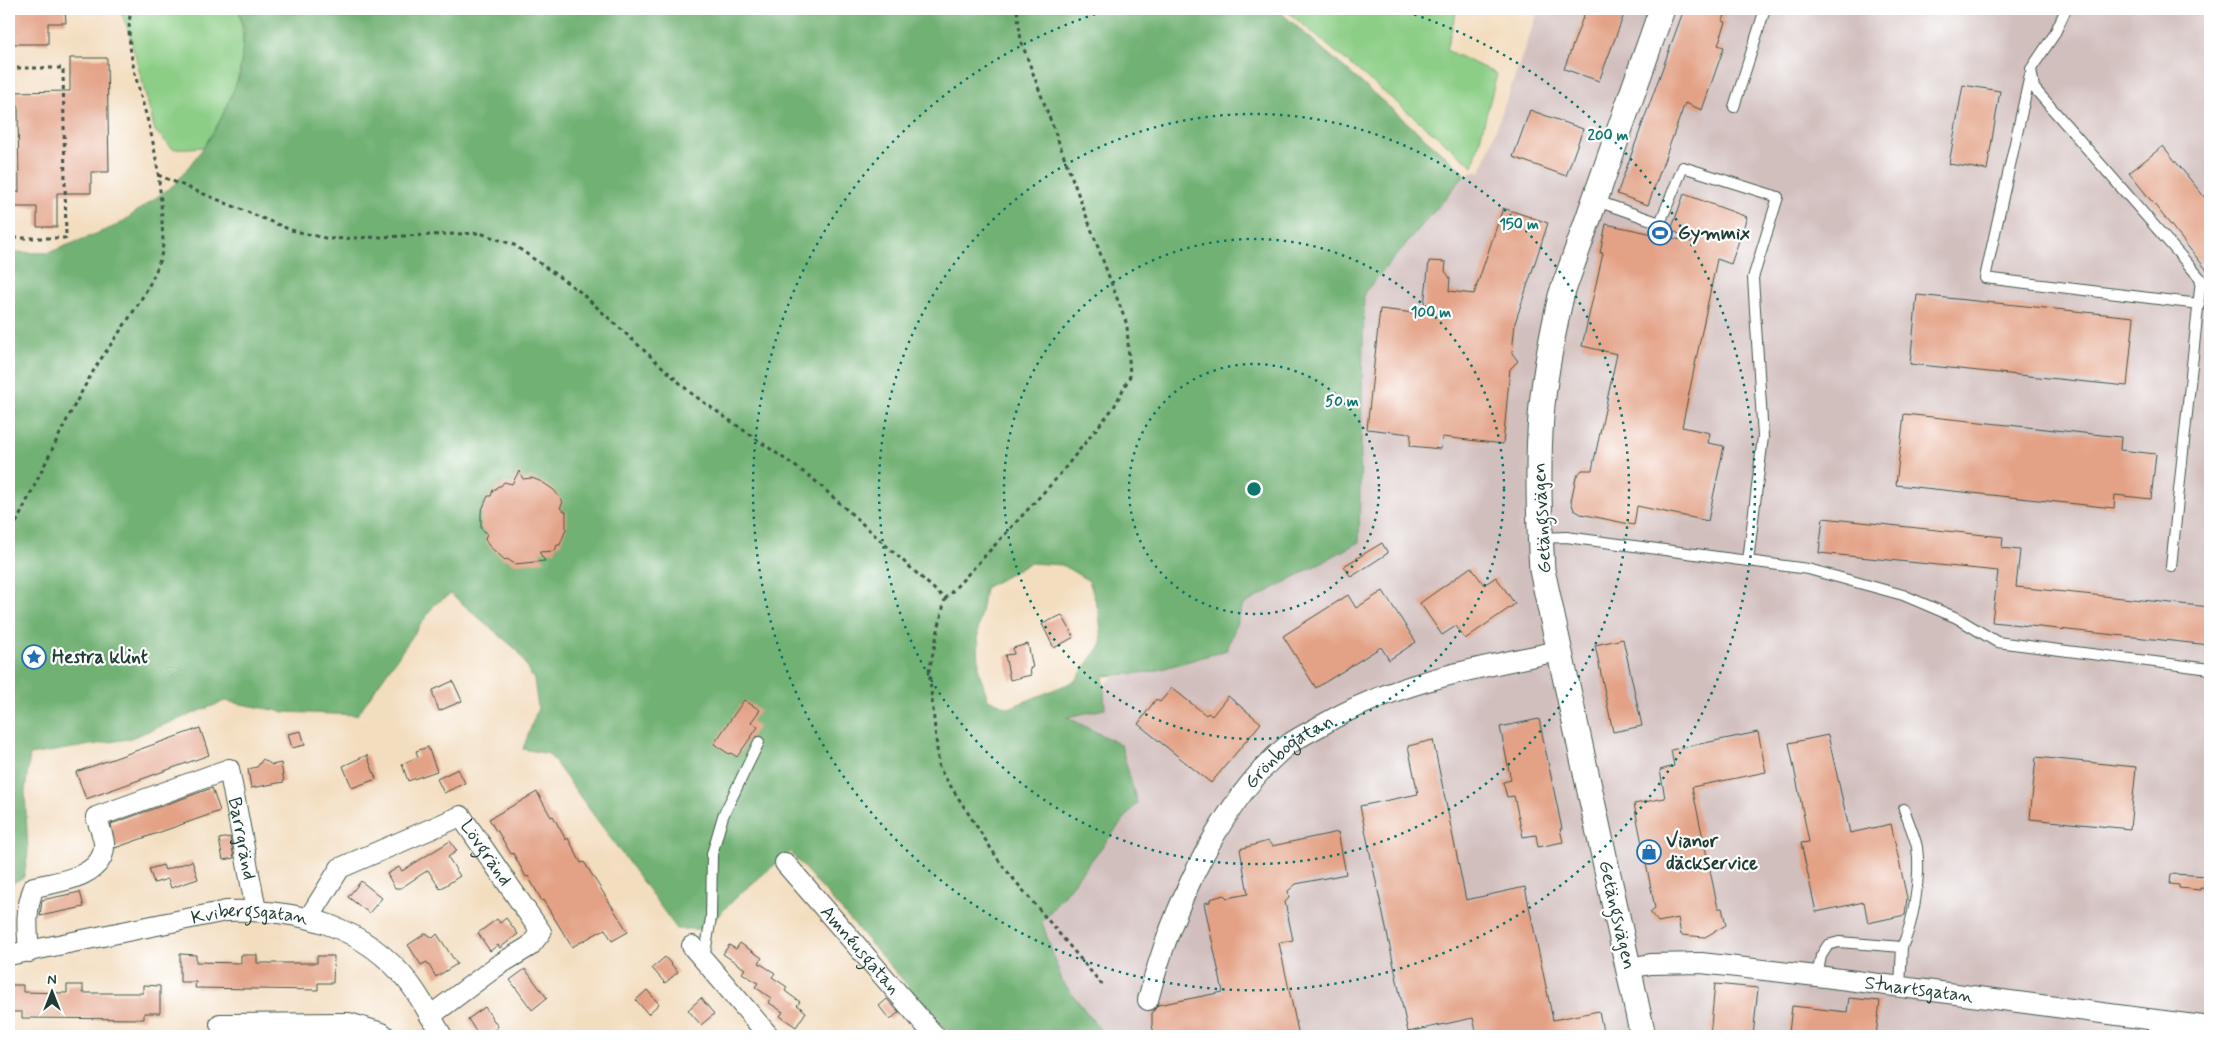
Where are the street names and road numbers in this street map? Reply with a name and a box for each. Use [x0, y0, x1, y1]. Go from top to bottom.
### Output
street label: Getängsvägen [1527, 462, 1560, 574]
street label: Grönbogatan [1239, 708, 1338, 794]
street label: Barrgränd [222, 795, 262, 882]
street label: Lövgränd [455, 814, 518, 891]
street label: Getängsvägen [1589, 858, 1642, 973]
street label: Kvibergsgatan [189, 898, 311, 931]
street label: Amnéusgatan [815, 900, 906, 1000]
street label: Stuartsgatan [1863, 970, 1975, 1009]

